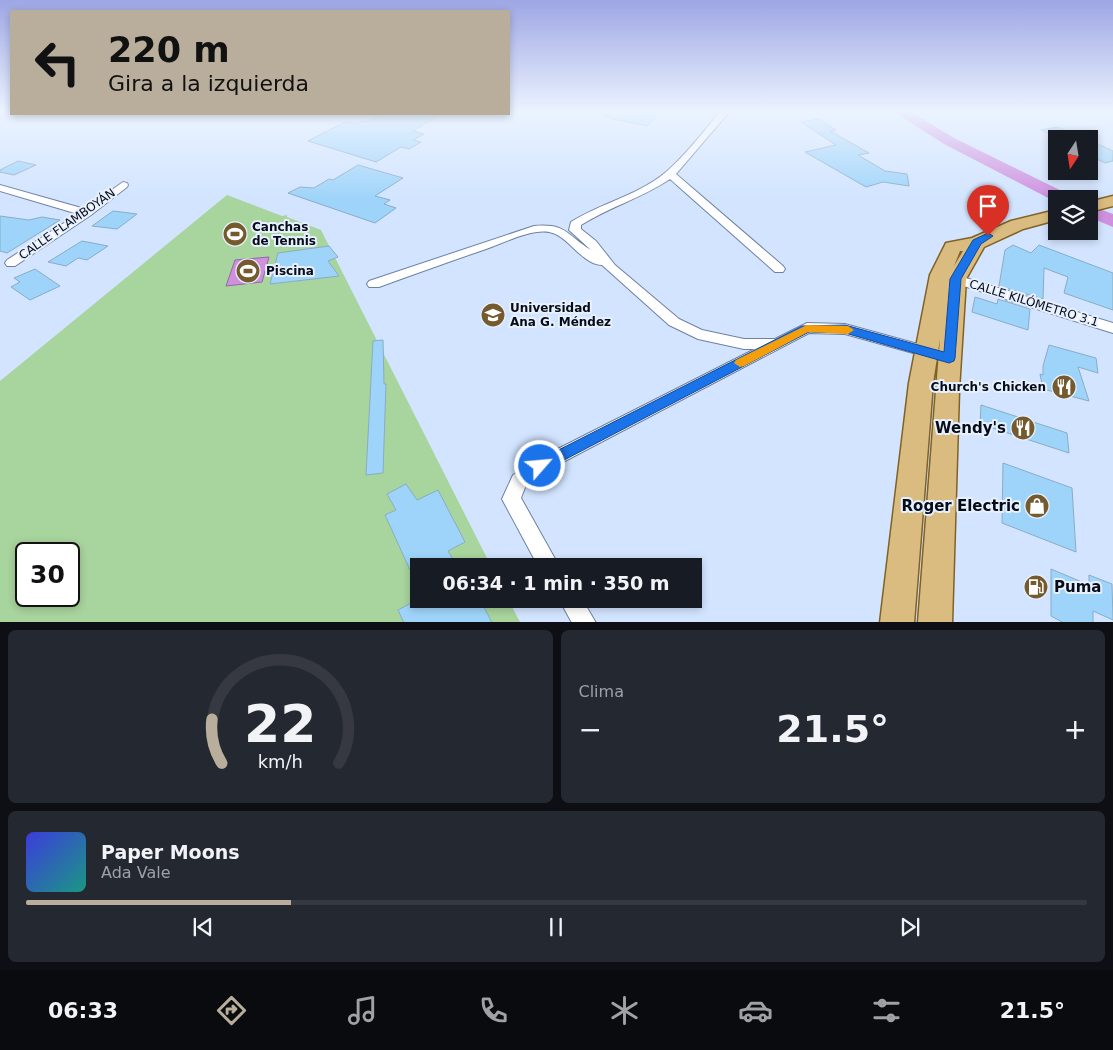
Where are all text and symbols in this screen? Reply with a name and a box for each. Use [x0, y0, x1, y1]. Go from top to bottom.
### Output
icon: left [25, 30, 90, 95]
text: 220 m [108, 30, 230, 70]
text: Gira a la izquierda [108, 71, 309, 96]
north arrow [1048, 130, 1098, 180]
map controls [1048, 130, 1098, 240]
street label: CALLE FLAMBOYÁN [16, 185, 118, 262]
pin [967, 185, 1009, 236]
button: layers [1048, 190, 1098, 240]
icon: arrive [974, 192, 1002, 220]
place label: Canchas de Tennis [252, 220, 316, 248]
sports icon: Canchas de Tennis [222, 221, 248, 247]
sports icon: Piscina [235, 258, 261, 284]
place label: Piscina [266, 264, 314, 278]
street label: CALLE KILÓMETRO 3.1 [968, 276, 1101, 329]
place label: Universidad Ana G. Méndez [510, 301, 611, 329]
school or university icon: Universidad Ana G. Méndez [480, 302, 506, 328]
restaurant icon: Church's Chicken [1051, 374, 1077, 400]
place label: Church's Chicken [931, 380, 1046, 394]
restaurant icon: Wendy's [1010, 415, 1036, 441]
place label: Wendy's [935, 419, 1006, 437]
position arrow [513, 439, 565, 491]
shop icon: Roger Electric [1024, 493, 1050, 519]
place label: Roger Electric [902, 497, 1020, 515]
speed limit sign: 30 [15, 542, 80, 607]
text: 06:34 · 1 min · 350 m [442, 572, 670, 594]
fuel station icon: Puma [1023, 574, 1049, 600]
place label: Puma [1054, 578, 1101, 596]
text: Clima [579, 682, 624, 701]
text: 22 [244, 694, 316, 754]
text: 21.5° [776, 707, 889, 751]
text: − [579, 713, 602, 746]
text: + [1064, 713, 1087, 746]
text: km/h [258, 751, 303, 772]
text: Paper Moons [101, 841, 240, 863]
text: Ada Vale [101, 863, 171, 882]
icon: previous [189, 913, 217, 941]
icon: pause [542, 913, 570, 941]
icon: next [896, 913, 924, 941]
icon: directions [214, 993, 249, 1028]
icon: music [345, 993, 380, 1028]
icon: phone [476, 993, 511, 1028]
icon: climate [607, 993, 642, 1028]
icon: car [738, 993, 773, 1028]
icon: filters [869, 993, 904, 1028]
text: 06:33 [48, 998, 118, 1023]
text: 21.5° [1000, 998, 1065, 1023]

